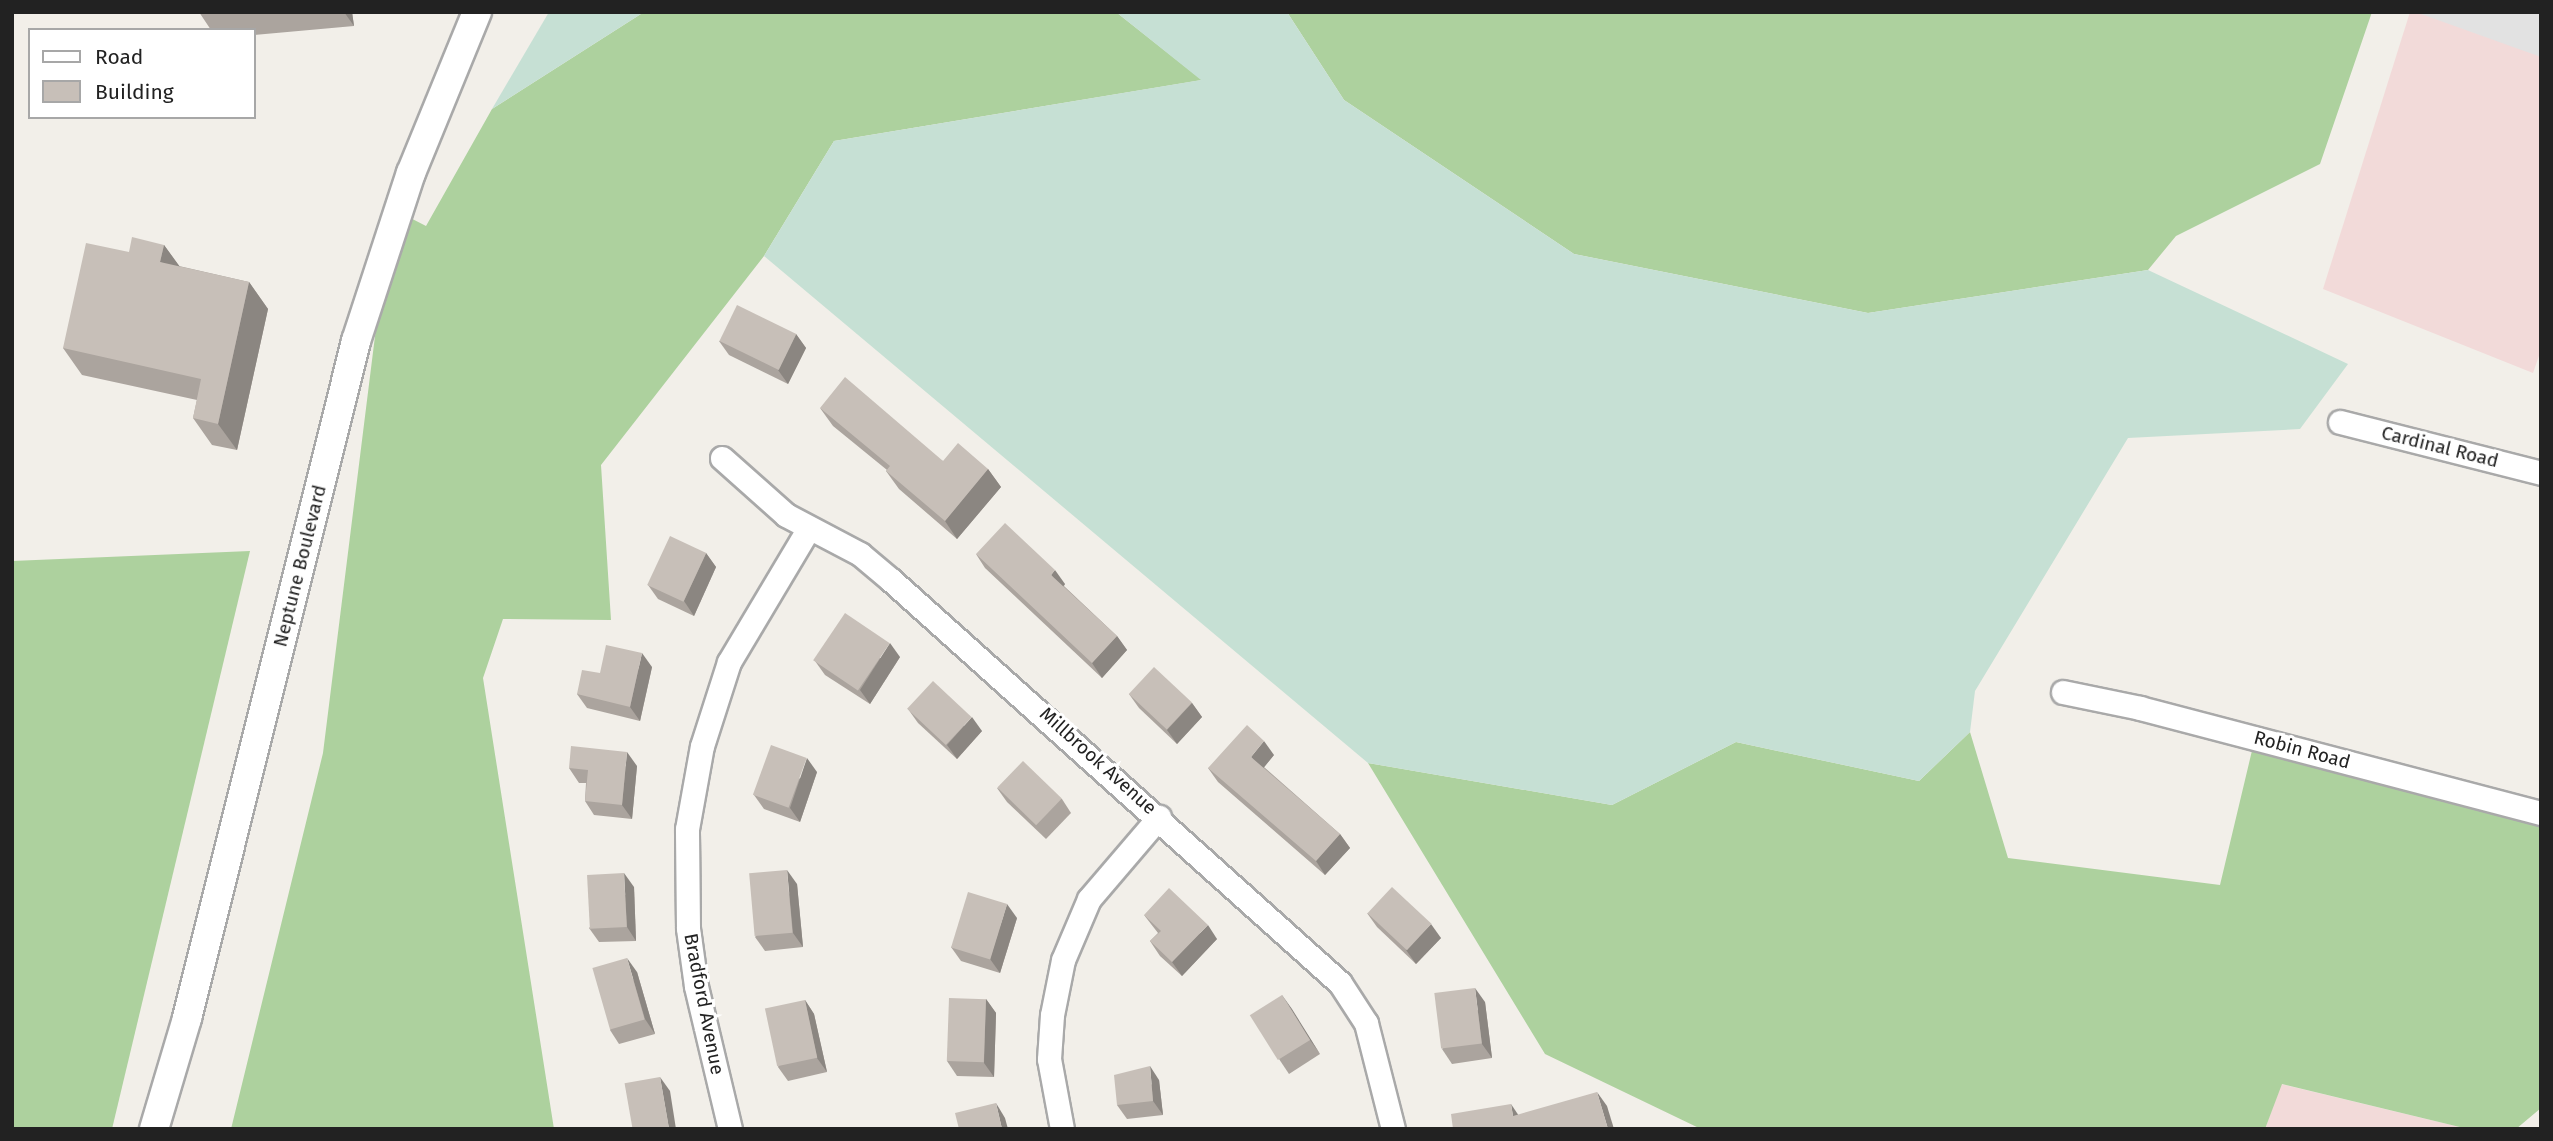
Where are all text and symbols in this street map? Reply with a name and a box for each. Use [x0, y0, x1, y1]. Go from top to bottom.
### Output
legend [28, 28, 256, 119]
text: Road [95, 44, 143, 70]
text: Building [95, 79, 174, 105]
street label: Cardinal Road [2379, 421, 2501, 473]
street label: Neptune Boulevard [269, 483, 331, 649]
street label: Millbrook Avenue [1035, 703, 1161, 819]
street label: Robin Road [2251, 726, 2353, 774]
street label: Bradford Avenue [679, 931, 729, 1077]

